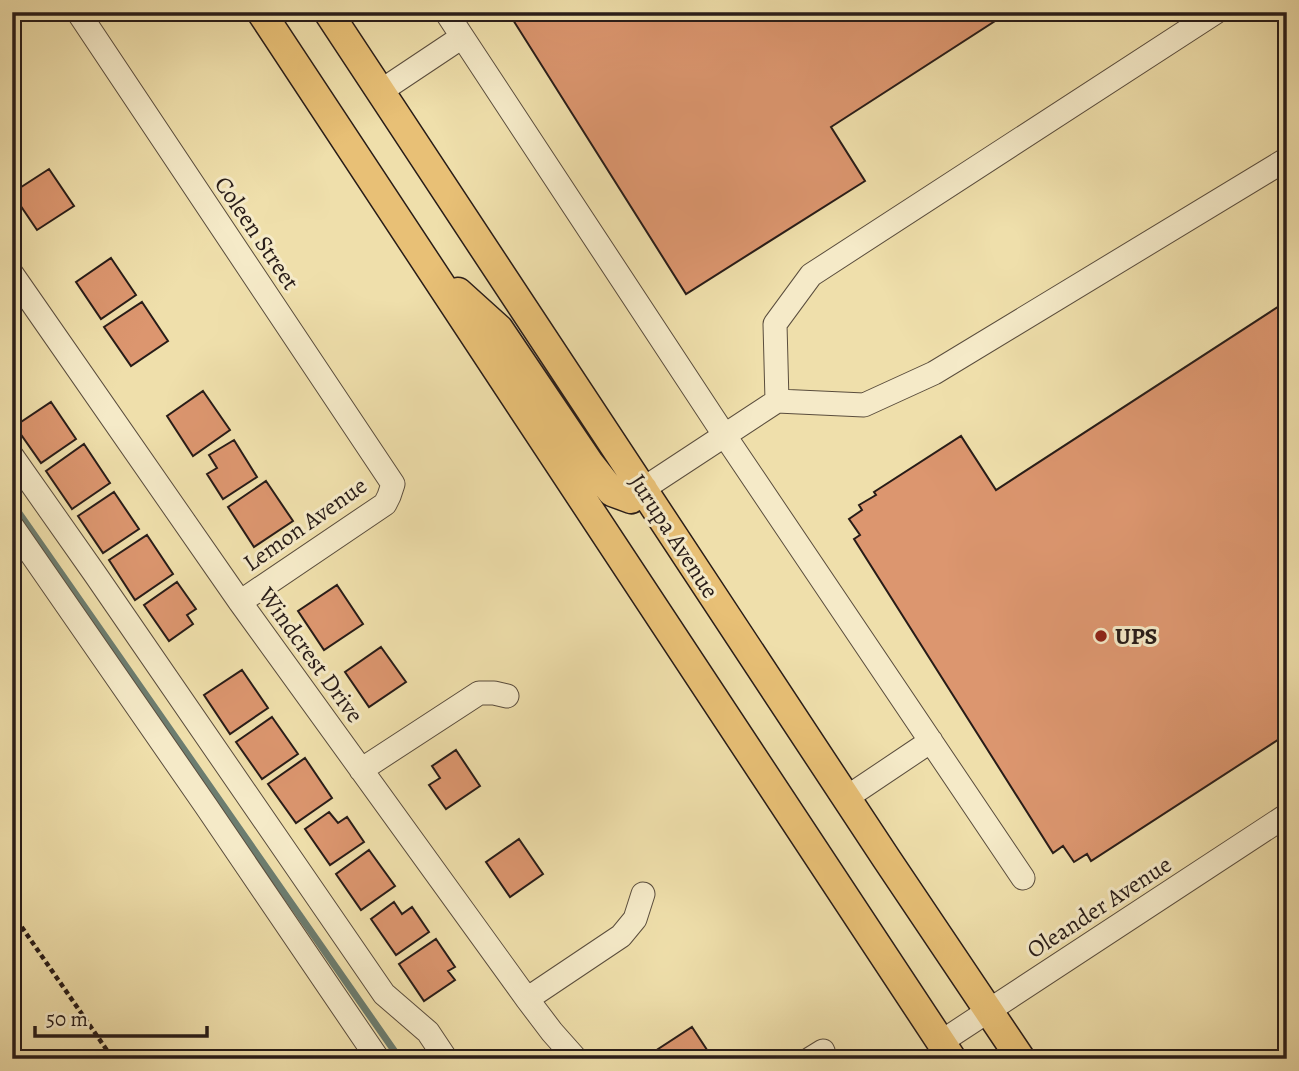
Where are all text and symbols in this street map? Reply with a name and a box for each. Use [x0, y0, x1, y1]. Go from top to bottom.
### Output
street label: Coleen Street [207, 170, 307, 296]
street label: Jurupa Avenue [622, 468, 726, 604]
street label: Lemon Avenue [237, 470, 373, 578]
street label: Windcrest Drive [250, 580, 371, 729]
place label: UPS [1115, 620, 1158, 652]
marker: UPS [1093, 628, 1109, 644]
street label: Oleander Avenue [1020, 848, 1178, 966]
scale bar [35, 994, 206, 1038]
text: 50 m [46, 1005, 88, 1033]

